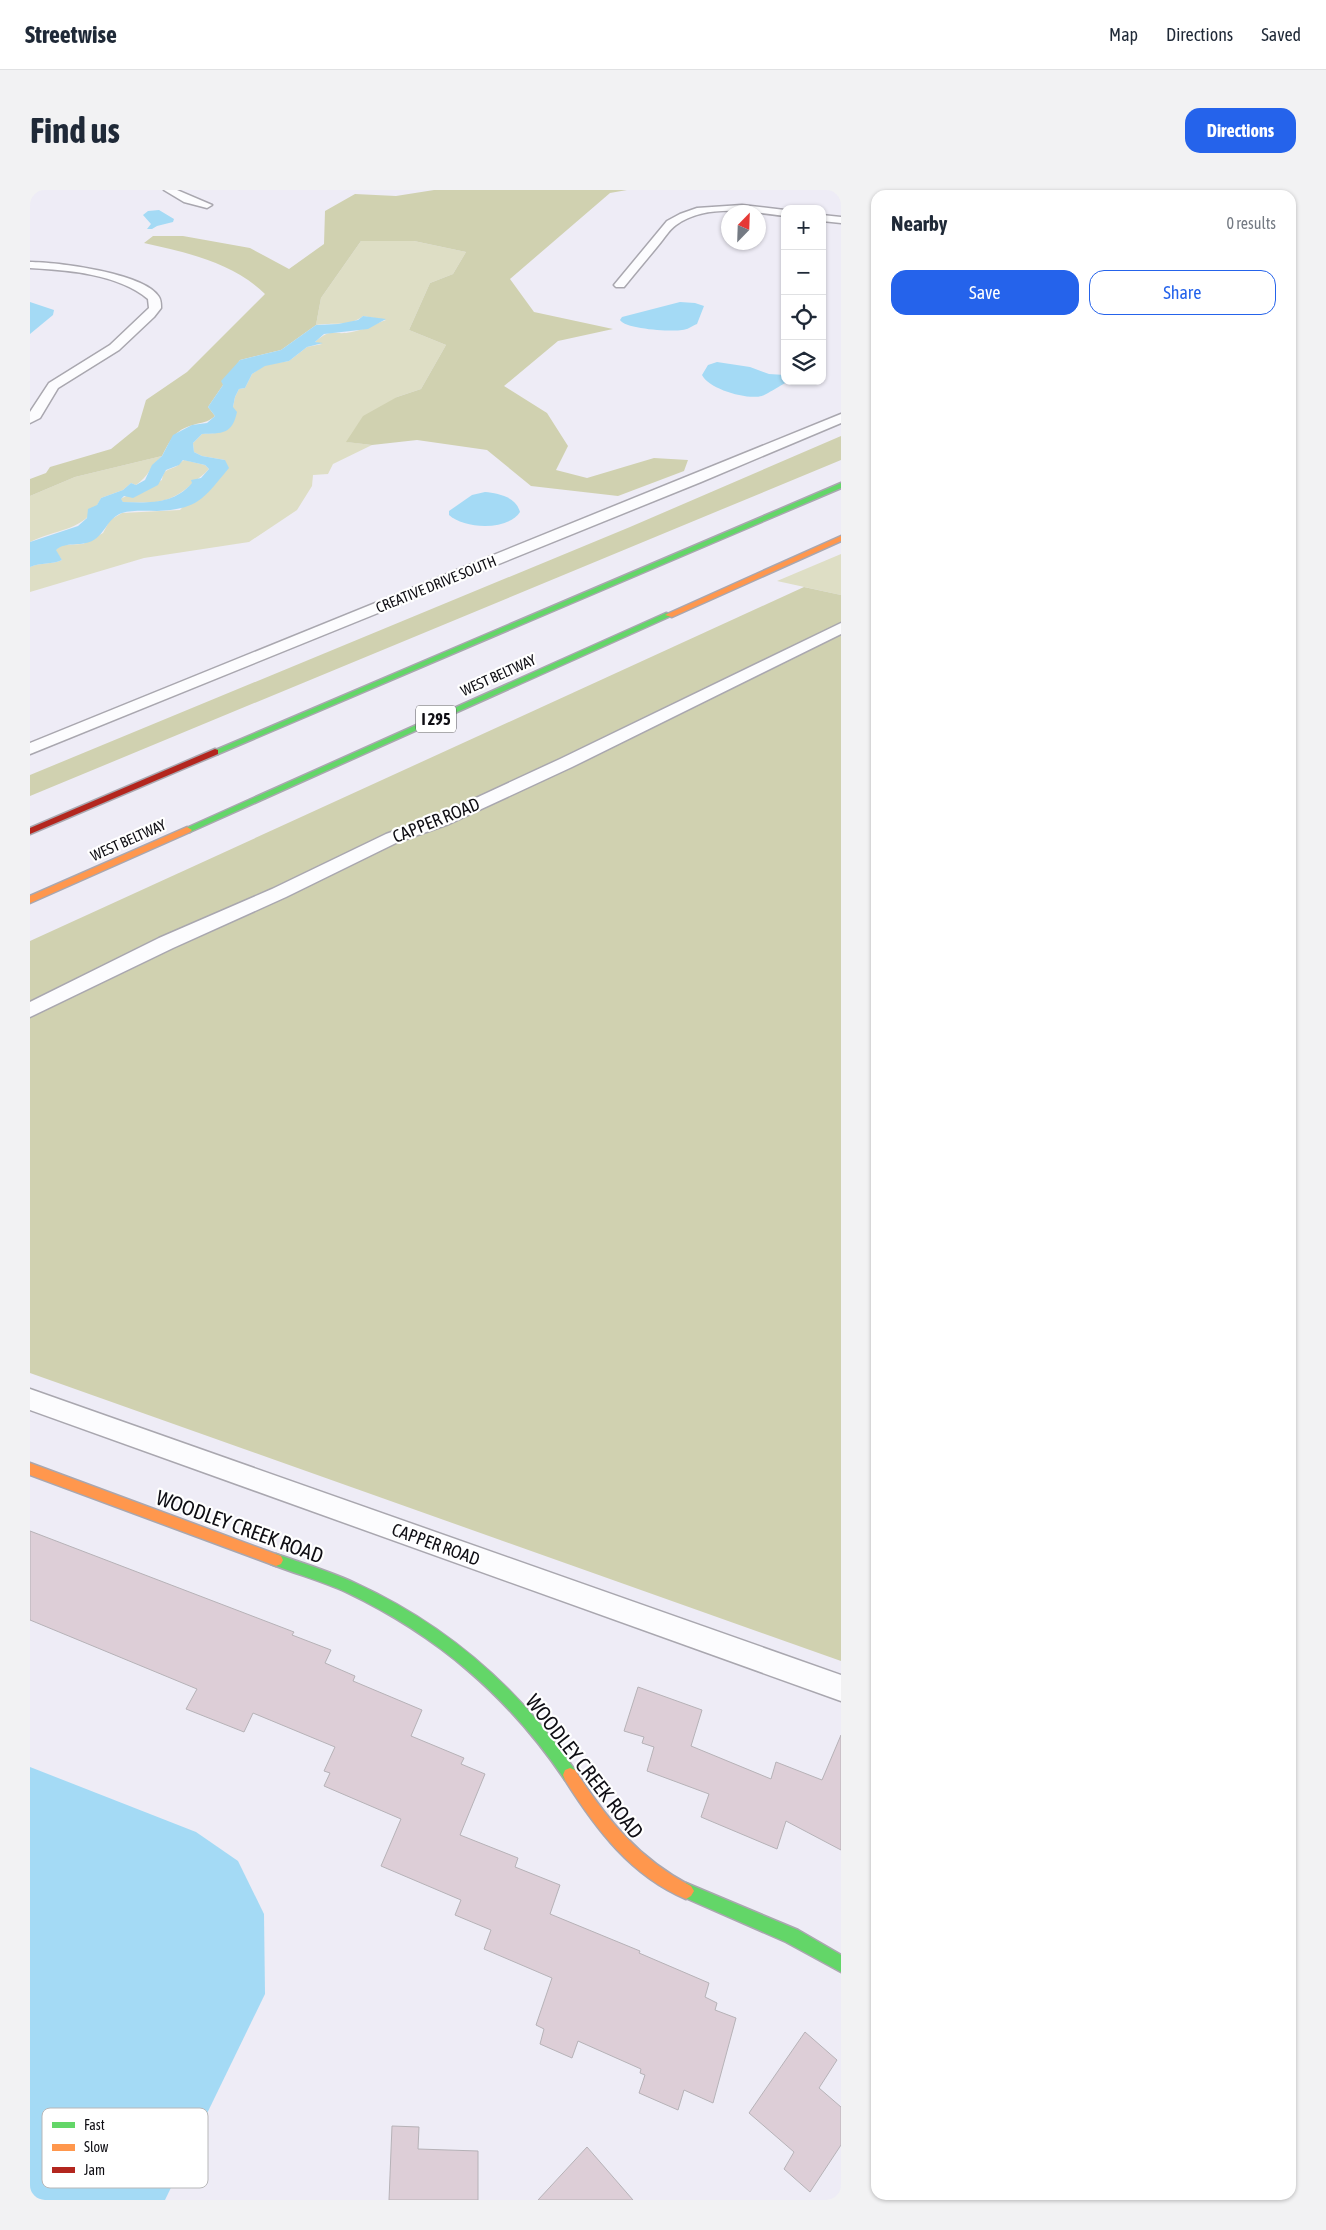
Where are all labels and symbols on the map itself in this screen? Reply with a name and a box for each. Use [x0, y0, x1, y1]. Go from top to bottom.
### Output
north arrow [721, 205, 766, 250]
street label: CREATIVE DRIVE SOUTH [373, 552, 499, 616]
street label: WEST BELTWAY [458, 651, 539, 699]
road number: I 295 [416, 706, 456, 732]
street label: CAPPER ROAD [389, 793, 483, 847]
street label: WEST BELTWAY [88, 816, 169, 864]
street label: WOODLEY CREEK ROAD [153, 1485, 327, 1567]
street label: CAPPER ROAD [389, 1518, 483, 1570]
street label: WOODLEY CREEK ROAD [521, 1689, 649, 1843]
legend [42, 2108, 208, 2188]
text: Fast [84, 2117, 105, 2133]
text: Slow [84, 2139, 109, 2155]
text: Jam [84, 2162, 105, 2178]

